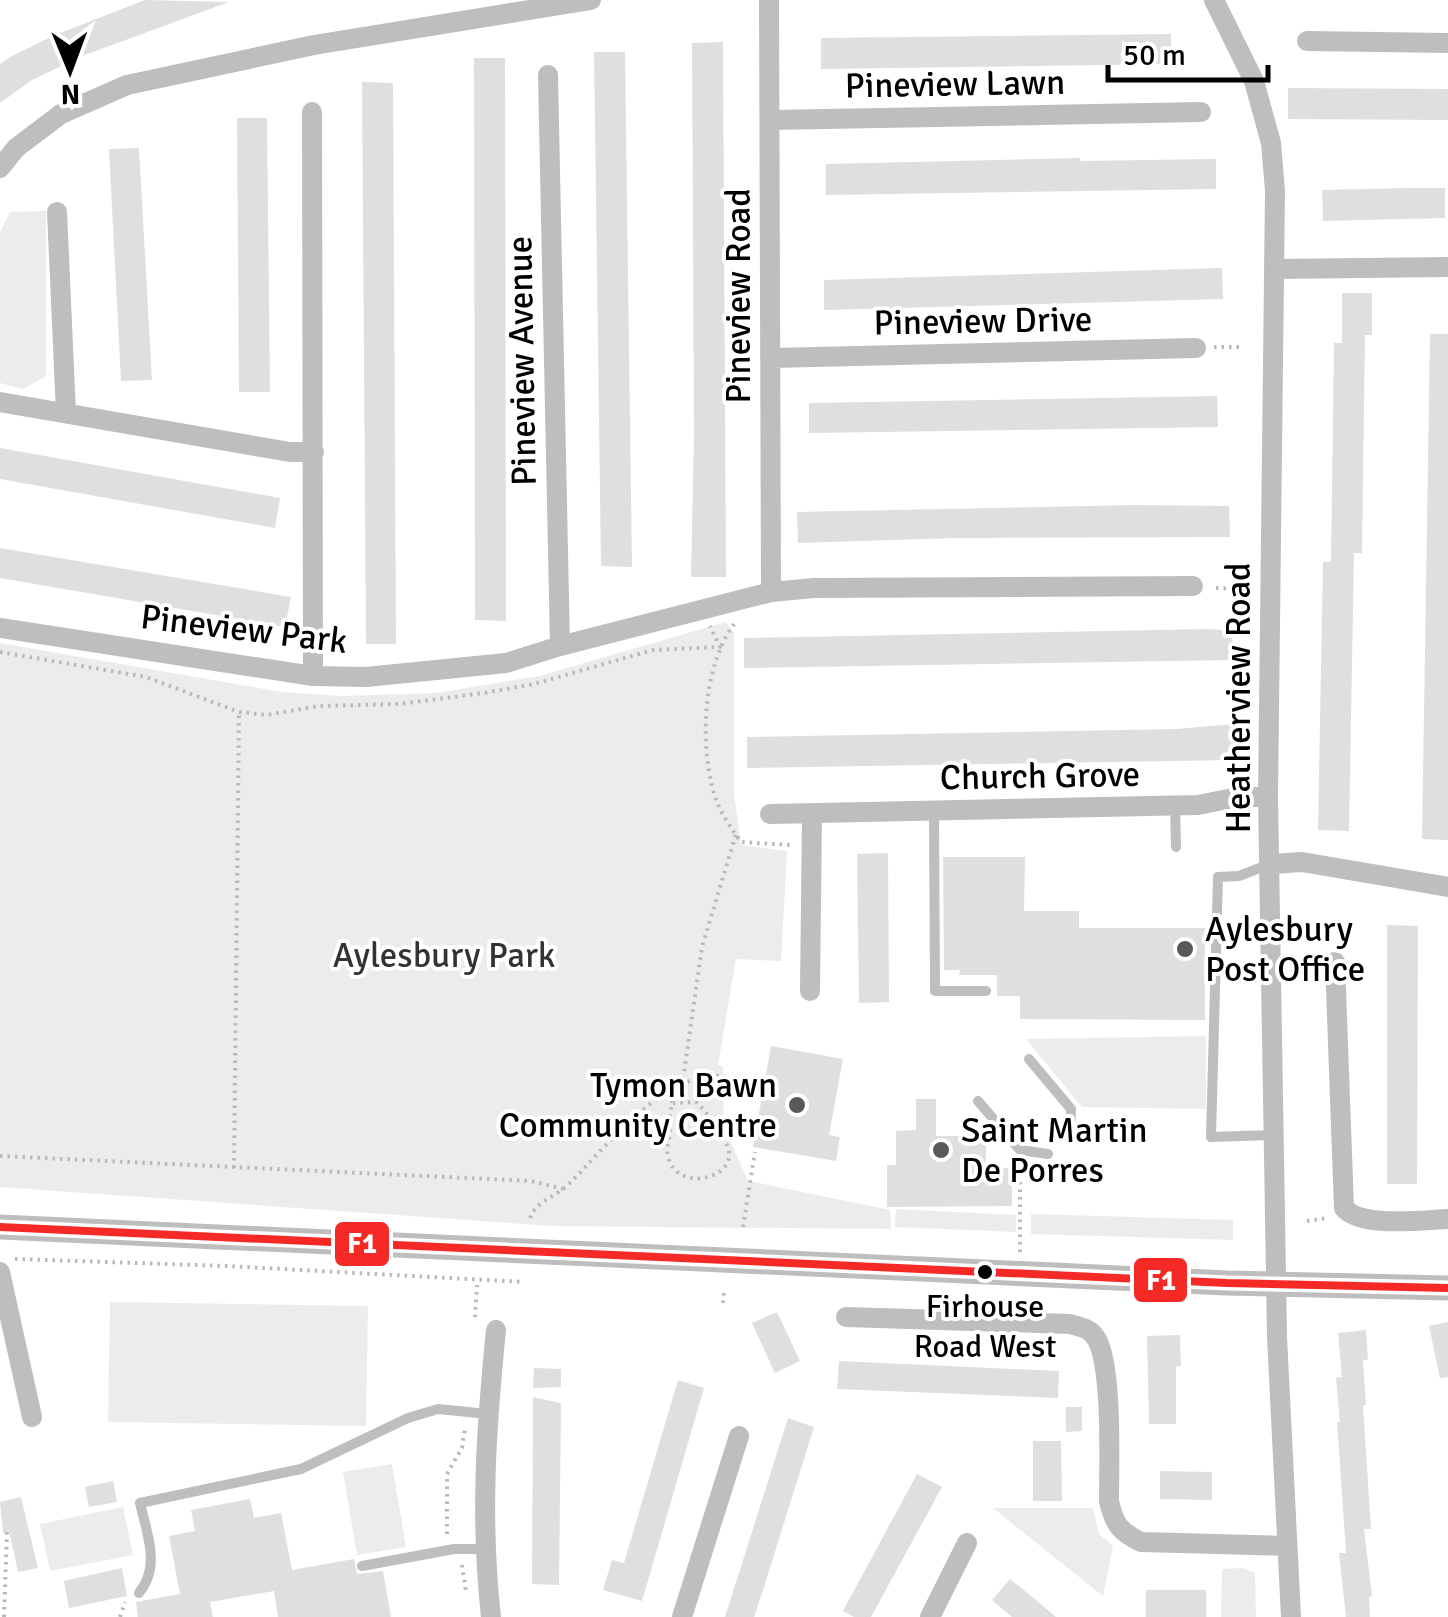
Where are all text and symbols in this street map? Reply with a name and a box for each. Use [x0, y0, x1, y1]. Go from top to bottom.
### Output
north arrow [20, 20, 120, 120]
scale bar [1108, 20, 1268, 82]
text: 50 m [1123, 37, 1186, 74]
street label: Pineview Lawn [845, 61, 1065, 107]
text: N [60, 77, 80, 111]
street label: Pineview Road [717, 188, 760, 404]
street label: Pineview Avenue [498, 236, 546, 486]
street label: Pineview Drive [873, 298, 1093, 344]
street label: Heatherview Road [1217, 562, 1260, 834]
street label: Pineview Park [138, 595, 350, 663]
street label: Church Grove [939, 753, 1141, 799]
place label: Aylesbury Post Office [1205, 908, 1365, 991]
park label: Aylesbury Park [333, 934, 555, 977]
marker: Aylesbury Post Office [1174, 938, 1196, 960]
place label: Tymon Bawn Community Centre [499, 1064, 777, 1147]
marker: Tymon Bawn Community Centre [786, 1094, 808, 1116]
place label: Saint Martin De Porres [961, 1109, 1148, 1192]
marker: Saint Martin De Porres [930, 1139, 952, 1161]
line badge: F1 [333, 1220, 391, 1268]
text: F1 [347, 1227, 377, 1261]
line badge: F1 [1132, 1256, 1189, 1304]
marker: Firhouse Road West [975, 1262, 995, 1282]
text: F1 [1146, 1264, 1176, 1298]
place label: Firhouse Road West [914, 1287, 1056, 1366]

